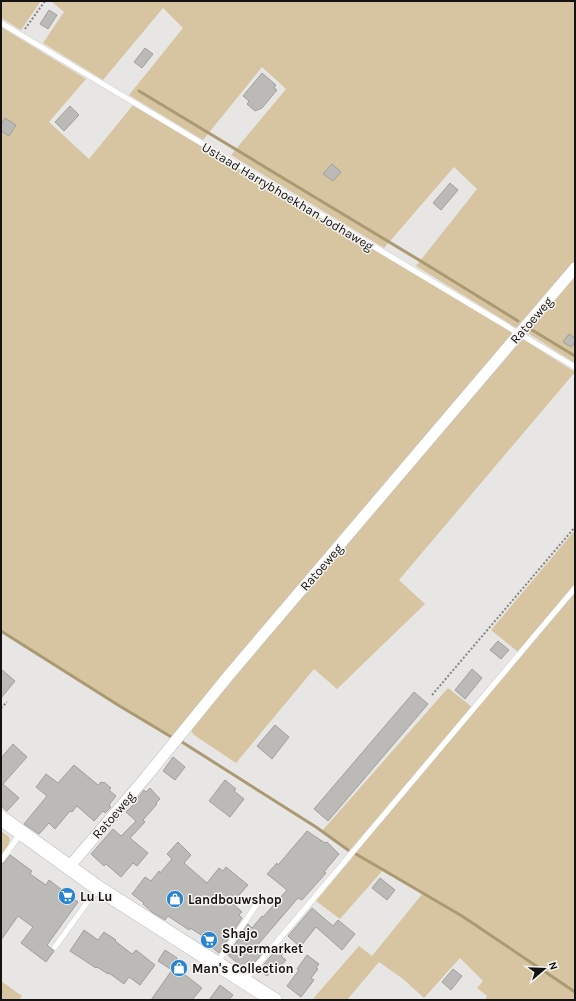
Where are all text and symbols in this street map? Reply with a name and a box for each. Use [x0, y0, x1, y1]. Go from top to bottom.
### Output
street label: Ustaad Harrybhoekhan Jodhaweg [199, 139, 377, 254]
street label: Ratoeweg [507, 293, 556, 347]
street label: Ratoeweg [297, 540, 346, 594]
street label: Ratoeweg [89, 788, 138, 842]
supermarket icon: Lu Lu [57, 886, 77, 906]
place label: Lu Lu [80, 889, 112, 904]
shop icon: Landbouwshop [165, 889, 185, 909]
place label: Landbouwshop [188, 892, 282, 907]
place label: Shajo Supermarket [222, 926, 303, 956]
supermarket icon: Shajo Supermarket [199, 930, 219, 950]
north arrow [524, 949, 564, 989]
shop icon: Man's Collection [169, 958, 189, 978]
text: N [546, 960, 560, 972]
place label: Man's Collection [192, 961, 294, 976]

